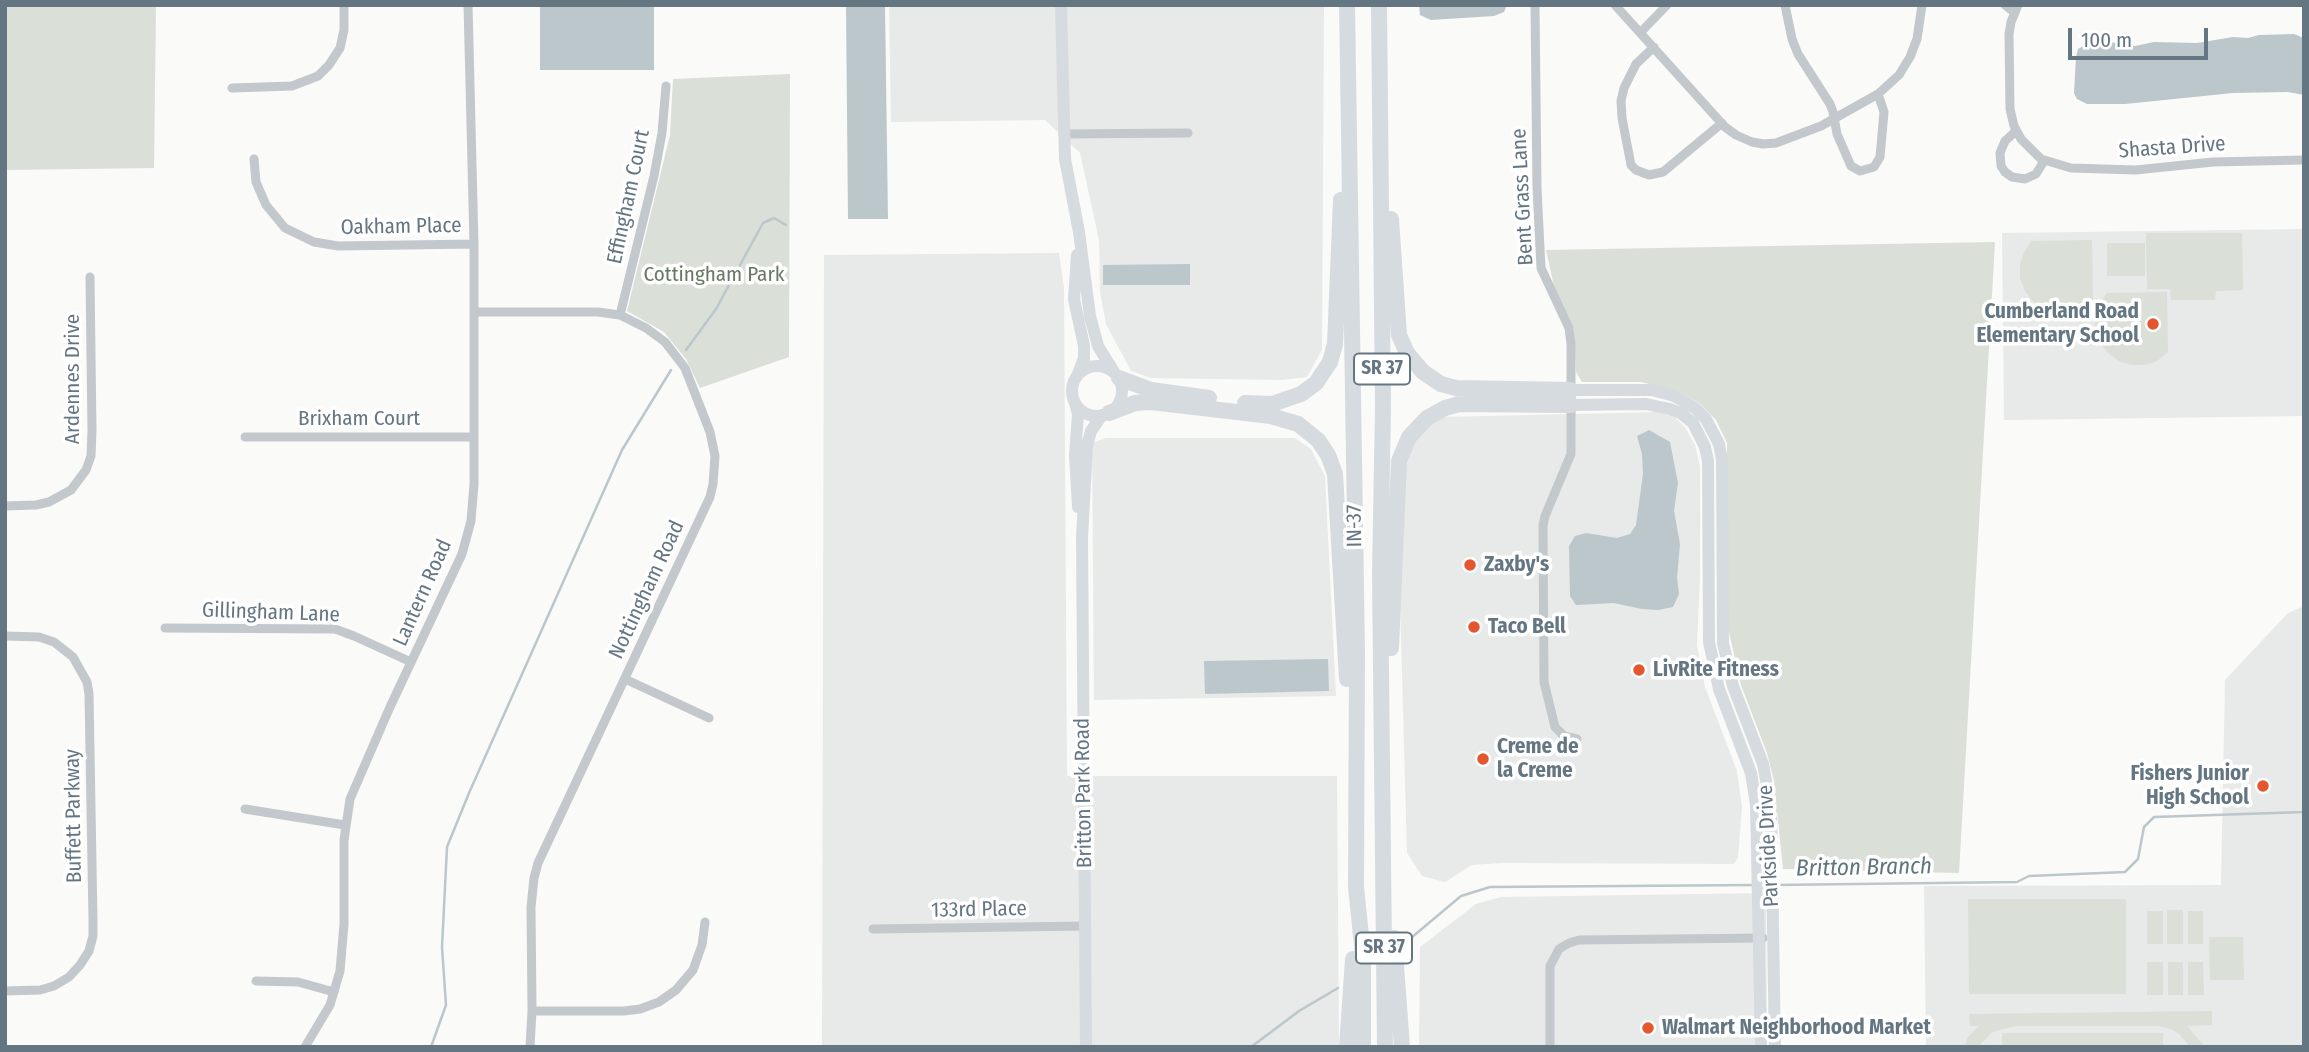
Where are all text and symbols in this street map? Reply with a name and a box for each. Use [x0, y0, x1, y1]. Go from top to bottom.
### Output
scale bar [2071, 14, 2211, 58]
text: 100 m [2081, 27, 2132, 53]
street label: Effingham Court [602, 128, 656, 266]
street label: Bent Grass Lane [1507, 128, 1539, 266]
street label: Shasta Drive [2118, 132, 2226, 164]
street label: Oakham Place [340, 213, 462, 241]
park label: Cottingham Park [644, 262, 784, 288]
place label: Cumberland Road Elementary School [1976, 299, 2139, 349]
street label: Ardennes Drive [60, 314, 86, 444]
marker: Cumberland Road Elementary School [2145, 316, 2161, 332]
road number: SR 37 [1354, 354, 1410, 384]
street label: Brixham Court [298, 406, 420, 432]
street label: IN-37 [1342, 504, 1368, 548]
street label: Nottingham Road [604, 517, 690, 663]
street label: Lantern Road [388, 536, 458, 650]
place label: Zaxby's [1484, 552, 1549, 578]
marker: Zaxby's [1462, 557, 1478, 573]
street label: Gillingham Lane [202, 598, 340, 628]
place label: Taco Bell [1488, 614, 1566, 640]
marker: Taco Bell [1466, 619, 1482, 635]
place label: LivRite Fitness [1653, 657, 1779, 683]
marker: LivRite Fitness [1631, 662, 1647, 678]
street label: Britton Park Road [1070, 718, 1098, 868]
place label: Creme de la Creme [1497, 734, 1579, 784]
street label: Buffett Parkway [60, 749, 88, 883]
marker: Creme de la Creme [1475, 751, 1491, 767]
place label: Fishers Junior High School [2131, 761, 2249, 811]
marker: Fishers Junior High School [2255, 778, 2271, 794]
street label: Parkside Drive [1753, 784, 1785, 908]
water label: Britton Branch [1796, 853, 1932, 883]
street label: 133rd Place [931, 897, 1027, 923]
road number: SR 37 [1356, 932, 1412, 964]
place label: Walmart Neighborhood Market [1662, 1015, 1931, 1041]
marker: Walmart Neighborhood Market [1640, 1020, 1656, 1036]

